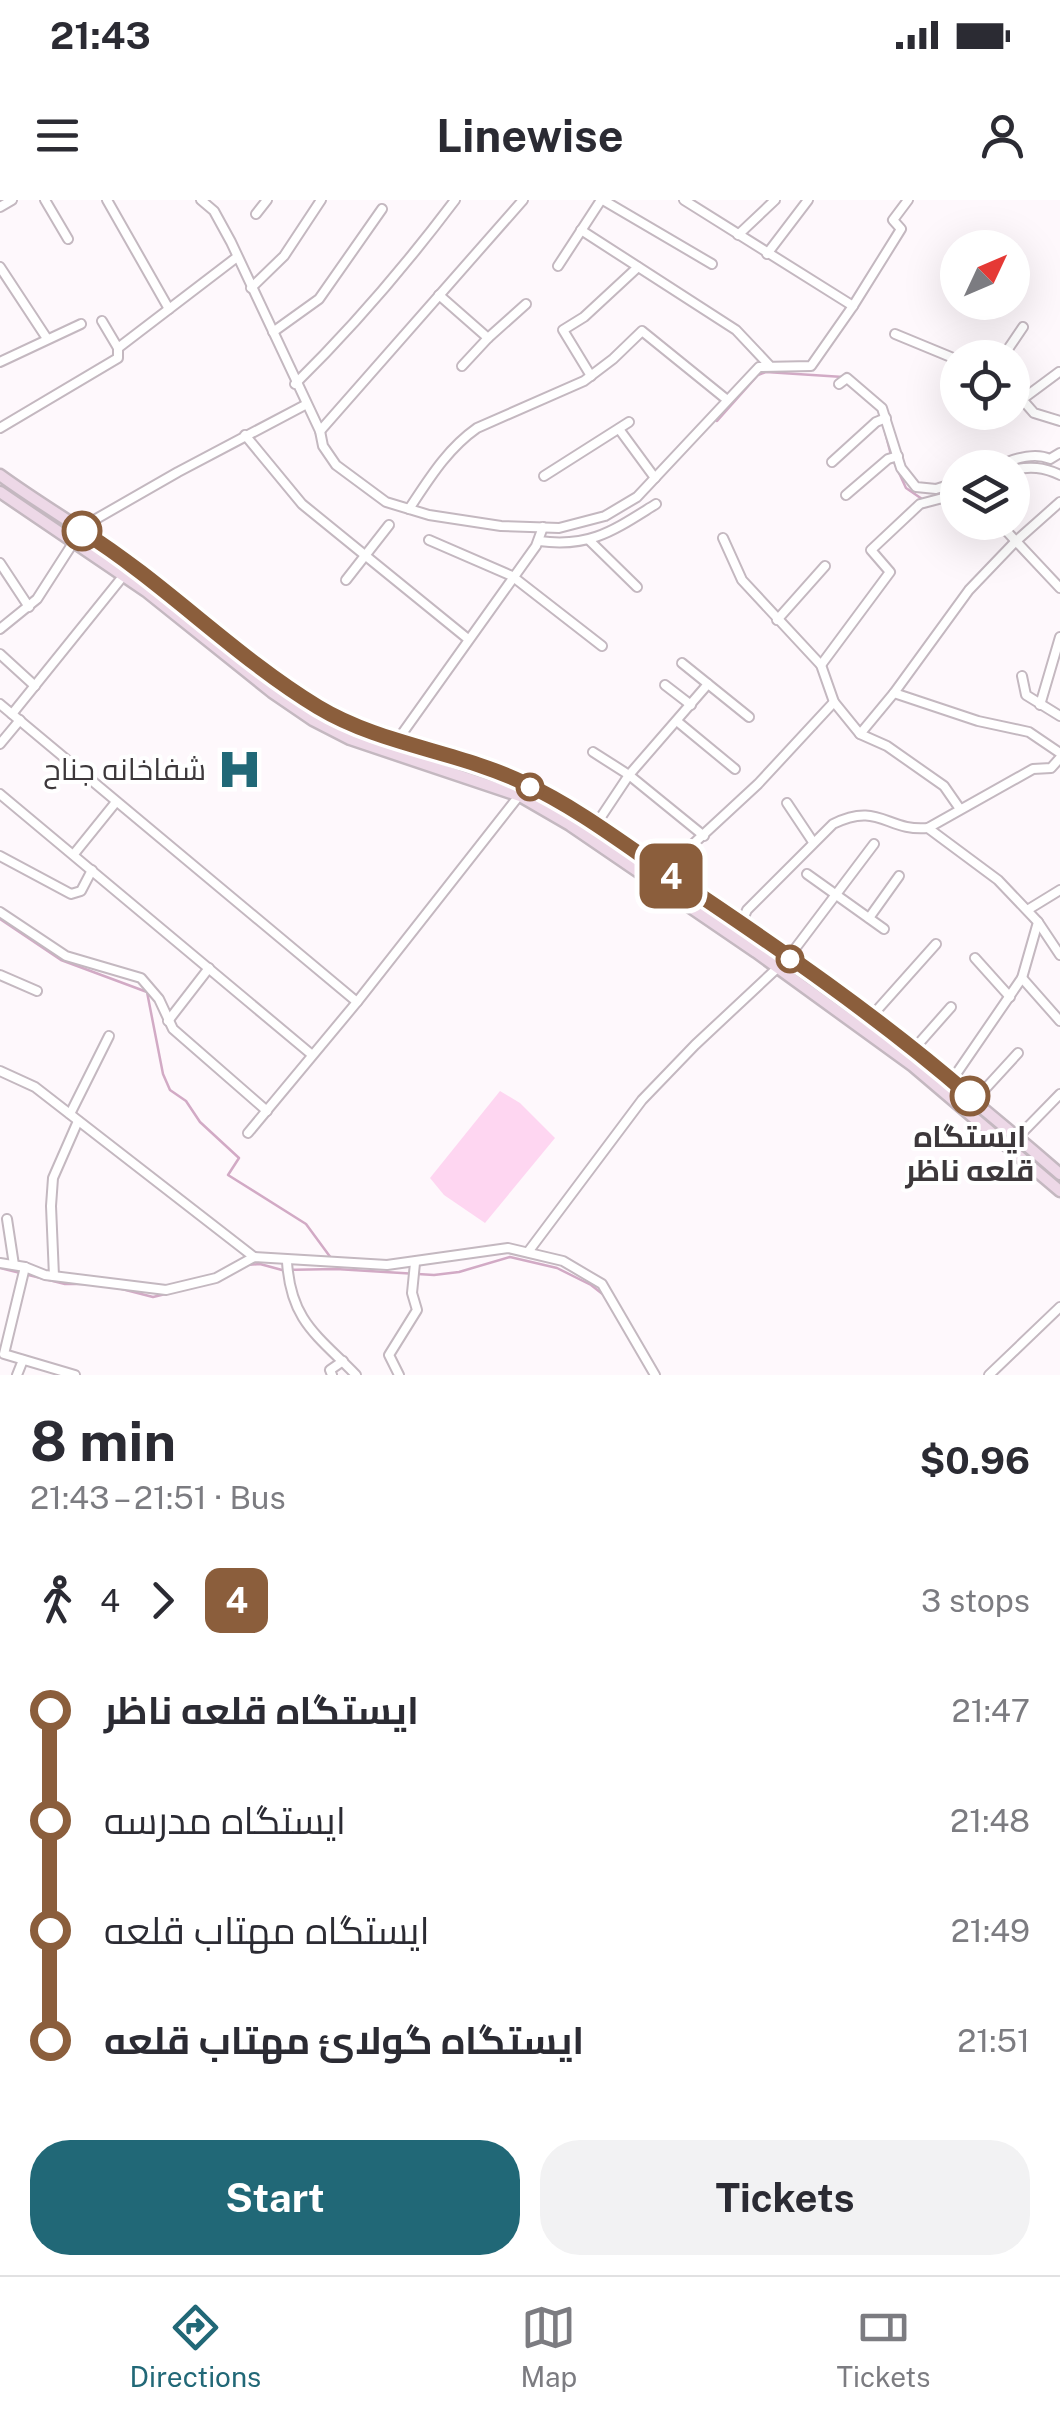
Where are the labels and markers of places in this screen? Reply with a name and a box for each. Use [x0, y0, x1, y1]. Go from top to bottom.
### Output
unlabelled marker [63, 512, 101, 550]
hospital icon: شفاخانه جناح [215, 746, 263, 794]
place label: شفاخانه جناح [43, 751, 206, 790]
unlabelled marker [517, 774, 543, 800]
unlabelled marker [777, 946, 803, 972]
marker: ایستگاه قلعه ناظر [951, 1077, 989, 1115]
place label: ایستگاه قلعه ناظر [905, 1118, 1034, 1189]

